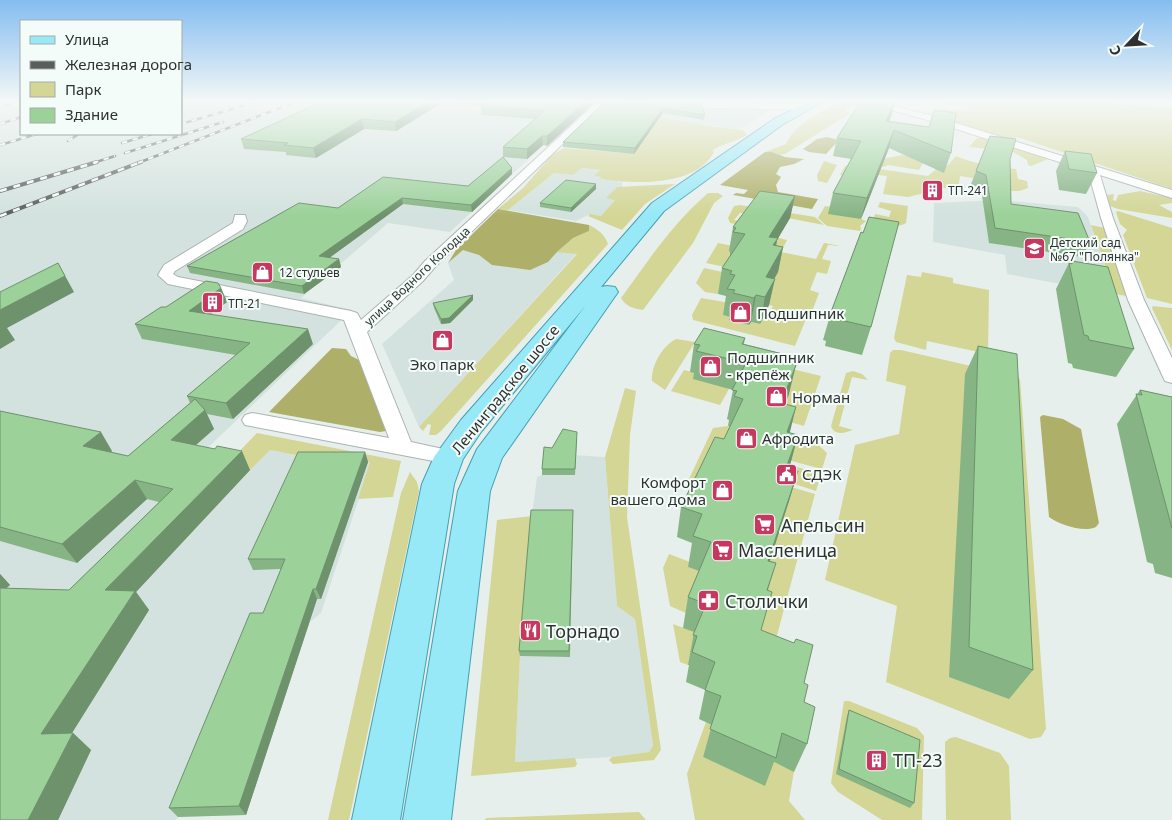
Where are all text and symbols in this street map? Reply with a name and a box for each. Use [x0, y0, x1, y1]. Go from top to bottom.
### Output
legend [20, 20, 182, 135]
north arrow [1102, 20, 1152, 70]
text: Улица [65, 29, 109, 49]
text: С [1104, 43, 1125, 59]
text: Железная дорога [65, 54, 192, 74]
text: Парк [65, 79, 101, 99]
text: Здание [65, 104, 118, 124]
building icon: ТП-241 [920, 178, 944, 202]
place label: ТП-241 [948, 182, 988, 199]
street label: улица Водного Колодца [360, 222, 474, 330]
place label: Детский сад №67 "Полянка" [1050, 234, 1139, 265]
school or university icon: Детский сад №67 "Полянка" [1022, 237, 1046, 261]
shop icon: 12 стульев [251, 260, 275, 284]
place label: 12 стульев [279, 264, 340, 281]
building icon: ТП-21 [200, 291, 224, 315]
place label: ТП-21 [228, 295, 261, 312]
shop icon: Подшипник [729, 301, 753, 325]
place label: Подшипник [757, 303, 844, 323]
street label: Ленинградское шоссе [447, 320, 563, 458]
shop icon: Эко парк [430, 329, 454, 353]
place label: Подшипник - крепёж [727, 347, 814, 384]
place label: Эко парк [410, 354, 474, 374]
shop icon: Подшипник - крепёж [699, 354, 723, 378]
shop icon: Норман [764, 385, 788, 409]
place label: Норман [792, 387, 850, 407]
shop icon: Афродита [734, 426, 758, 450]
place label: Афродита [762, 428, 834, 448]
public building icon: СДЭК [774, 462, 798, 486]
place label: СДЭК [802, 464, 842, 484]
place label: Комфорт вашего дома [610, 472, 706, 509]
shop icon: Комфорт вашего дома [710, 479, 734, 503]
supermarket icon: Апельсин [753, 513, 777, 537]
place label: Апельсин [781, 513, 865, 537]
supermarket icon: Масленица [710, 538, 734, 562]
place label: Масленица [738, 538, 837, 562]
pharmacy icon: Столички [697, 589, 721, 613]
place label: Столички [725, 589, 808, 613]
restaurant icon: Торнадо [518, 619, 542, 643]
place label: Торнадо [546, 619, 620, 643]
building icon: ТП-23 [865, 748, 889, 772]
place label: ТП-23 [893, 748, 943, 772]

